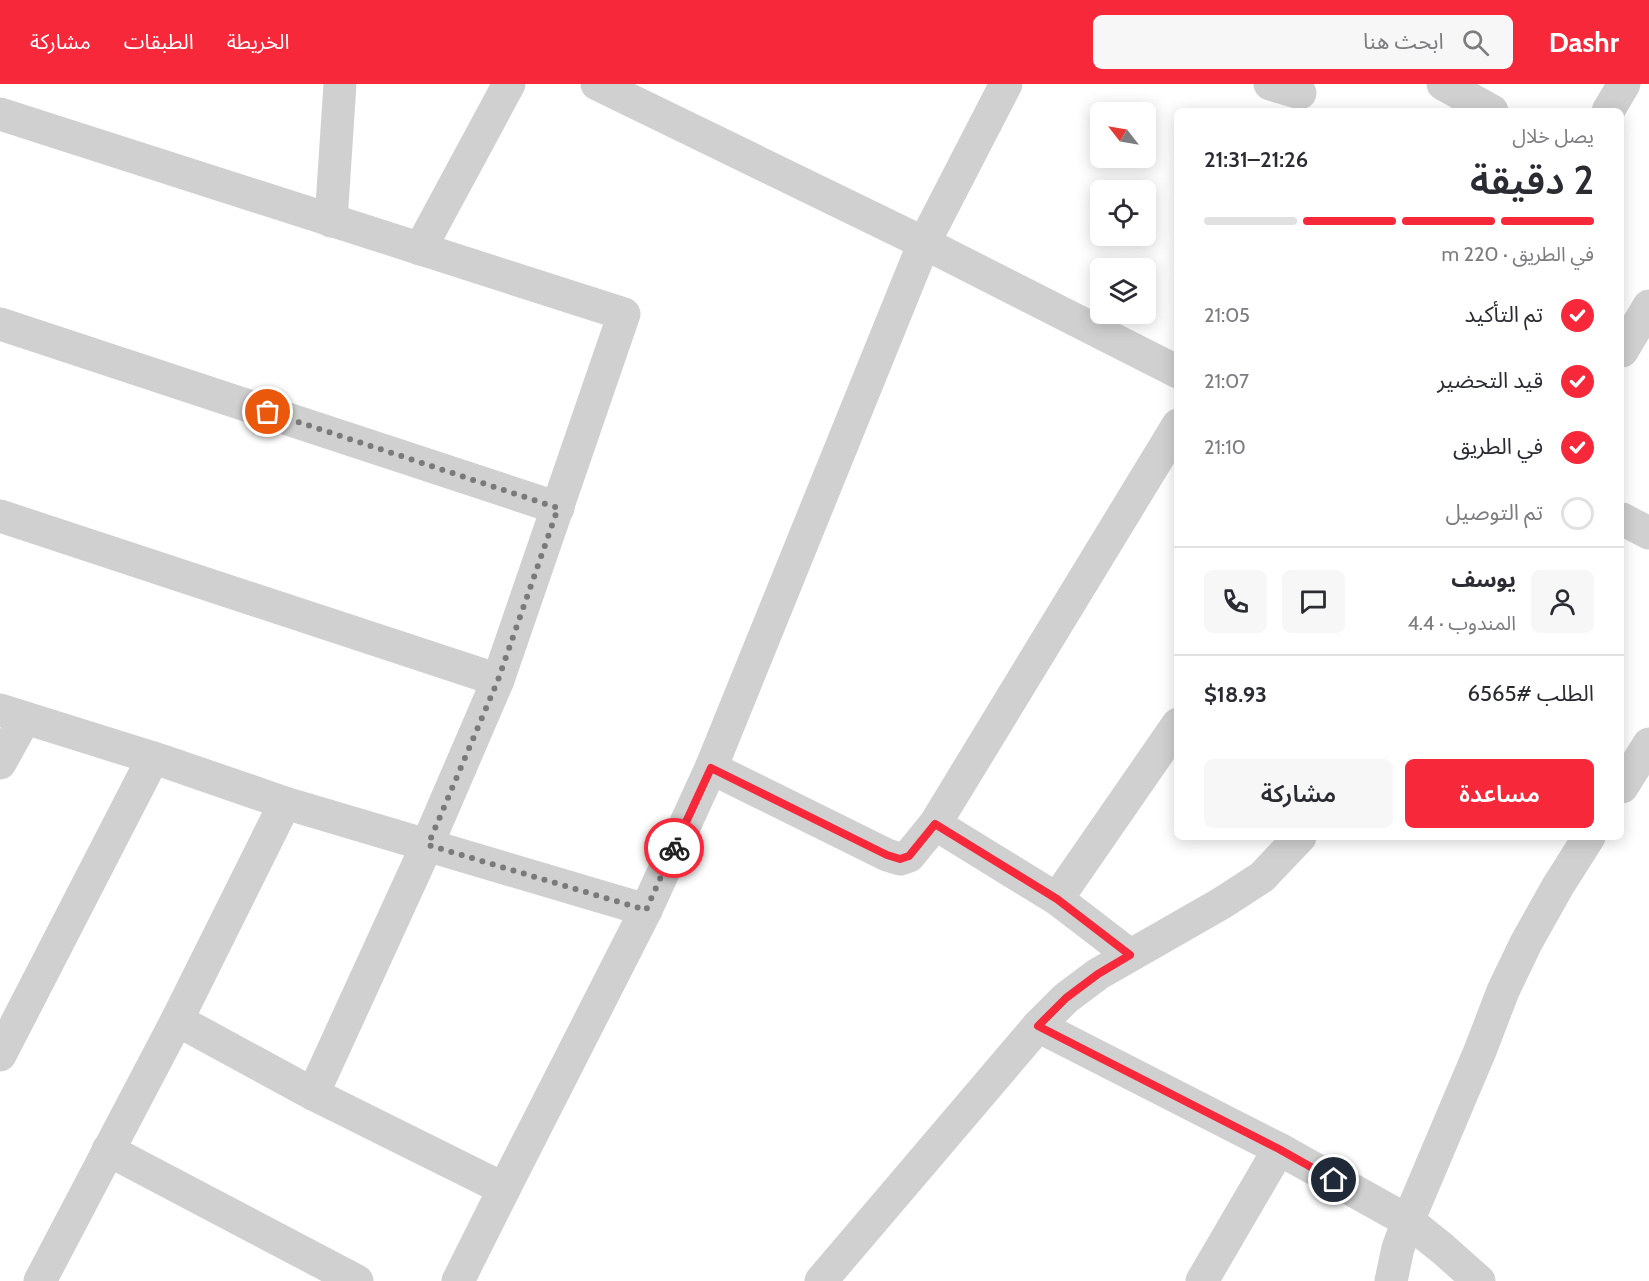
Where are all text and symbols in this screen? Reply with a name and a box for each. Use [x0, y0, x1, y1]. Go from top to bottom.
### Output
search box [1093, 15, 1513, 69]
text: Dashr [1549, 25, 1619, 59]
icon: search [1459, 26, 1492, 59]
text: ابحث هنا [1363, 28, 1444, 55]
text: مشاركة [30, 29, 91, 54]
text: الطبقات [124, 29, 194, 54]
text: الخريطة [227, 29, 290, 54]
north arrow [1090, 102, 1156, 168]
map controls [1090, 102, 1156, 324]
text: يصل خلال [1512, 124, 1594, 148]
text: 21:26–21:31 [1204, 146, 1308, 173]
text: 2 دقيقة [1470, 156, 1594, 204]
button: locate [1090, 180, 1156, 246]
text: في الطريق · 220 m [1441, 242, 1594, 266]
button: layers [1090, 258, 1156, 324]
icon: check [1561, 299, 1594, 332]
text: تم التأكيد [1465, 301, 1543, 328]
text: 21:05 [1204, 303, 1250, 327]
icon: check [1561, 365, 1594, 398]
text: قيد التحضير [1437, 367, 1543, 394]
text: 21:07 [1204, 369, 1249, 393]
pin [242, 386, 293, 437]
icon: bag [251, 395, 284, 428]
icon: check [1561, 431, 1594, 464]
text: في الطريق [1453, 433, 1543, 460]
text: 21:10 [1204, 435, 1246, 459]
text: تم التوصيل [1445, 499, 1543, 526]
text: يوسف [1451, 566, 1516, 593]
button: phone [1204, 570, 1267, 633]
button: chat [1282, 570, 1345, 633]
button: person [1531, 570, 1594, 633]
text: المندوب · 4.4 [1407, 611, 1516, 635]
text: الطلب #6565 [1468, 680, 1594, 707]
text: $18.93 [1204, 681, 1267, 708]
button: مشاركة [1204, 759, 1393, 828]
button: مساعدة [1405, 759, 1594, 828]
courier [644, 818, 704, 878]
icon: bike [658, 832, 691, 865]
pin [1308, 1154, 1359, 1205]
icon: home [1317, 1163, 1350, 1196]

